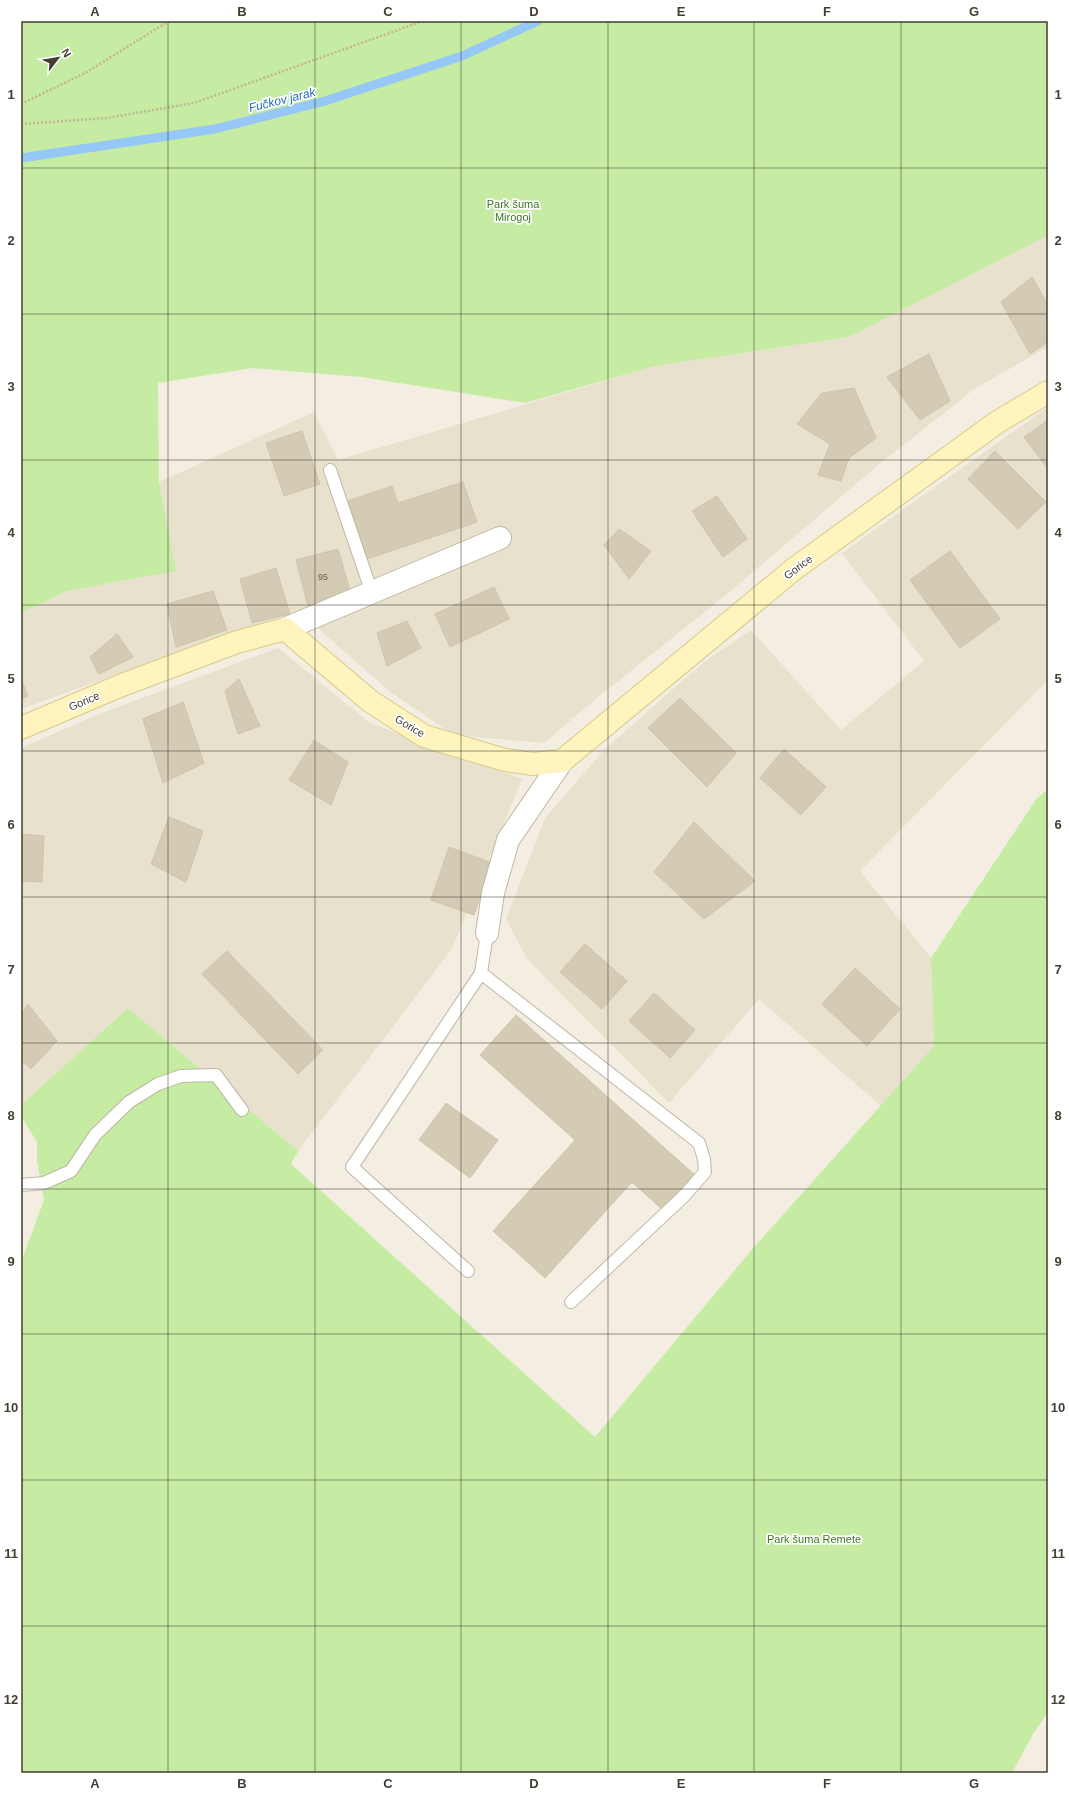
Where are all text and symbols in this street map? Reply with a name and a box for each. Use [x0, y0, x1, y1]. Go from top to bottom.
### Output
text: A [90, 4, 100, 19]
text: B [237, 4, 247, 19]
text: C [383, 4, 393, 19]
text: D [529, 4, 539, 19]
text: E [677, 4, 686, 19]
text: F [823, 4, 831, 19]
text: G [969, 4, 979, 19]
north arrow [38, 38, 78, 78]
text: N [59, 46, 74, 59]
water label: Fučkov jarak [247, 85, 318, 115]
text: 1 [7, 87, 15, 102]
text: 1 [1054, 87, 1062, 102]
park label: Park šuma Mirogoj [487, 198, 540, 223]
text: 2 [7, 233, 15, 248]
text: 2 [1054, 233, 1062, 248]
text: 3 [7, 379, 15, 394]
text: 3 [1054, 379, 1062, 394]
text: 4 [7, 525, 15, 540]
text: 4 [1054, 525, 1062, 540]
street label: Gorice [781, 552, 815, 582]
house number: 95 [318, 572, 328, 582]
text: 5 [7, 671, 15, 686]
text: 5 [1054, 671, 1062, 686]
street label: Gorice [67, 689, 101, 713]
street label: Gorice [393, 713, 427, 739]
text: 6 [7, 817, 15, 832]
text: 6 [1054, 817, 1062, 832]
text: 7 [7, 962, 15, 977]
text: 7 [1054, 962, 1062, 977]
text: 8 [7, 1108, 15, 1123]
text: 8 [1054, 1108, 1062, 1123]
text: 9 [7, 1254, 15, 1269]
text: 9 [1054, 1254, 1062, 1269]
text: 10 [4, 1400, 18, 1415]
text: 10 [1051, 1400, 1065, 1415]
park label: Park šuma Remete [767, 1533, 861, 1545]
text: 11 [4, 1546, 18, 1561]
text: 11 [1051, 1546, 1065, 1561]
text: 12 [4, 1692, 18, 1707]
text: 12 [1051, 1692, 1065, 1707]
text: A [90, 1776, 100, 1791]
text: B [237, 1776, 247, 1791]
text: C [383, 1776, 393, 1791]
text: D [529, 1776, 539, 1791]
text: E [677, 1776, 686, 1791]
text: F [823, 1776, 831, 1791]
text: G [969, 1776, 979, 1791]

